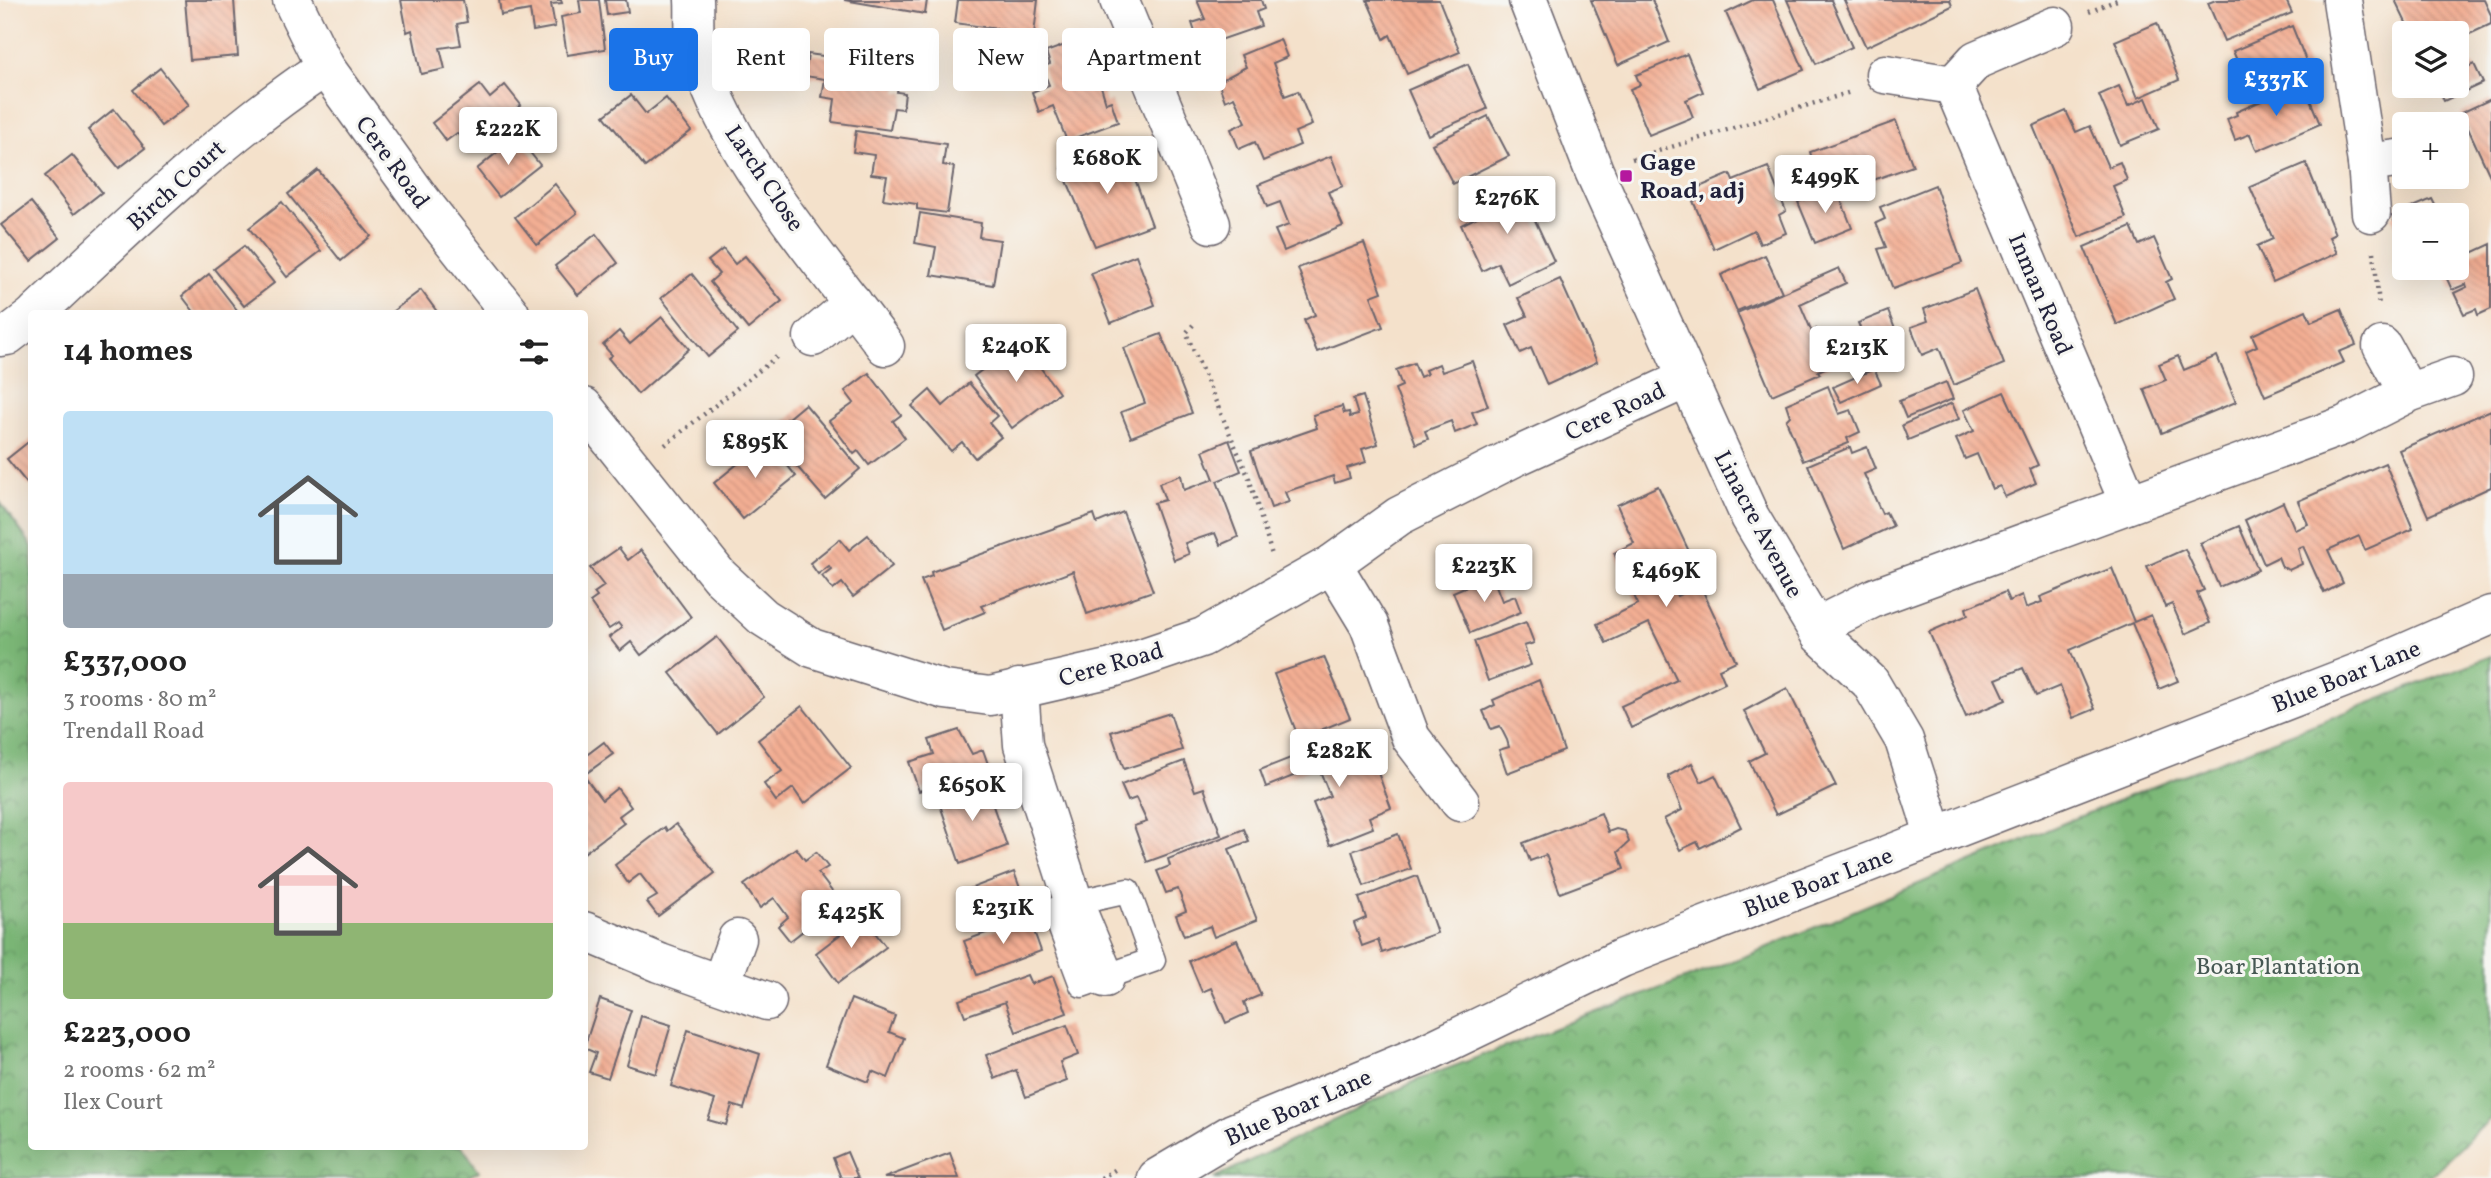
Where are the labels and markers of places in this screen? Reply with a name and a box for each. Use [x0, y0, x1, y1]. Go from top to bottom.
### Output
pin: £337K [2227, 58, 2325, 118]
pin: £222K [459, 108, 557, 167]
pin: £680K [1058, 136, 1156, 196]
place label: Gage Road, adj [1640, 147, 1745, 209]
pin: £499K [1776, 156, 1874, 215]
marker: Gage Road, adj [1618, 168, 1634, 184]
pin: £276K [1458, 176, 1556, 236]
pin: £240K [967, 324, 1065, 384]
pin: £213K [1808, 326, 1906, 386]
pin: £895K [706, 420, 804, 480]
pin: £223K [1435, 544, 1533, 604]
pin: £469K [1617, 550, 1715, 609]
pin: £282K [1290, 730, 1388, 789]
pin: £650K [923, 764, 1021, 823]
pin: £231K [954, 886, 1052, 946]
pin: £425K [802, 890, 900, 950]

